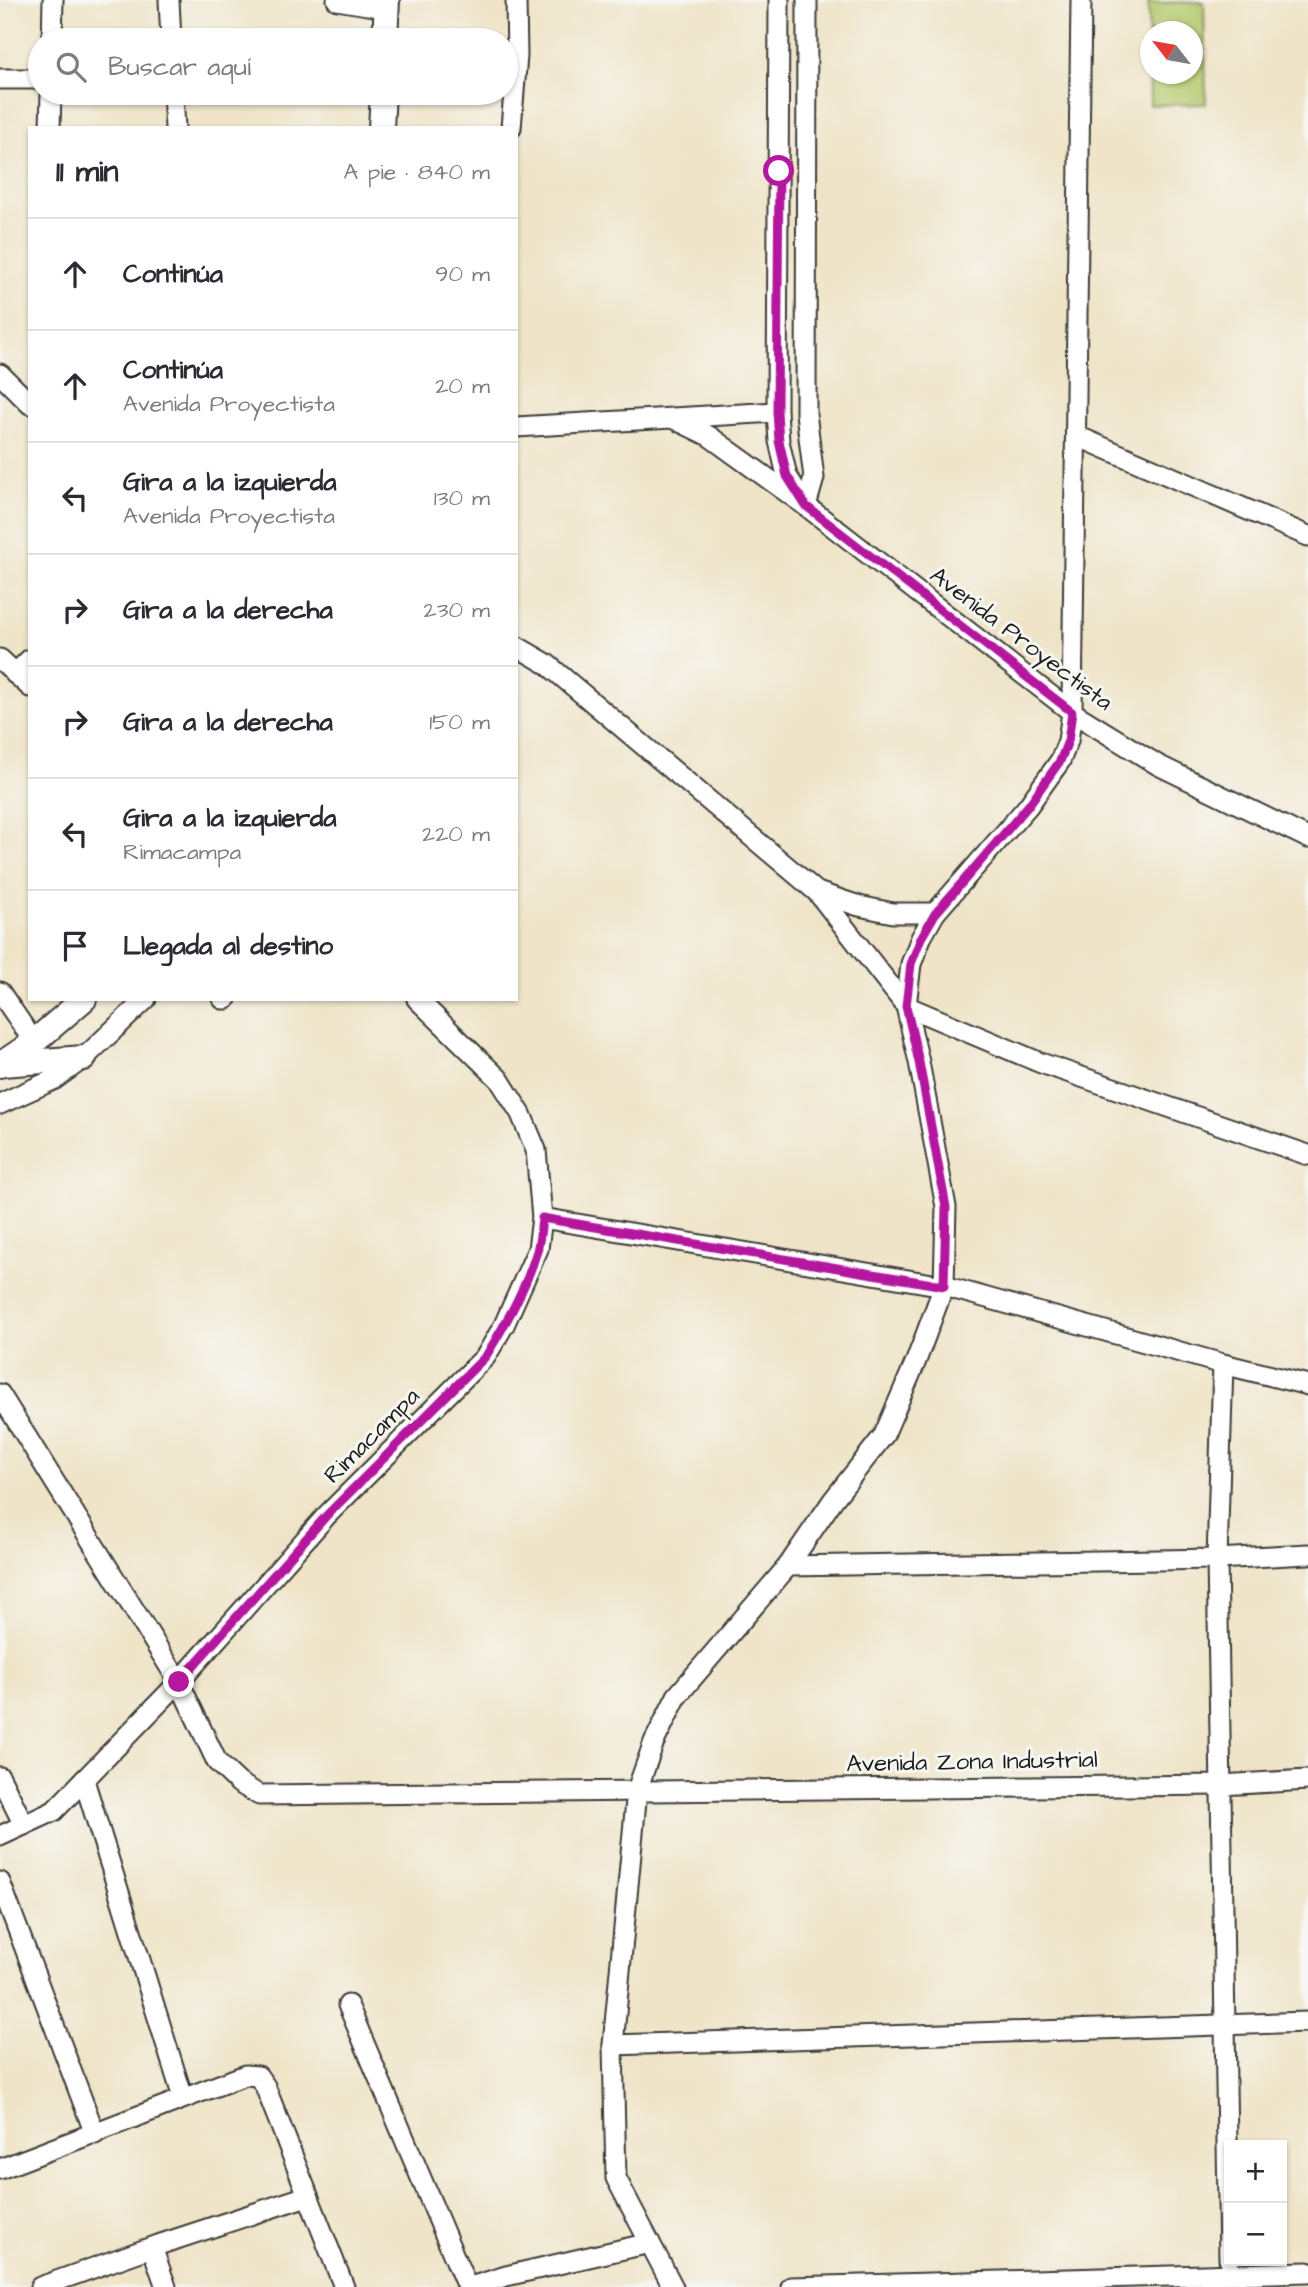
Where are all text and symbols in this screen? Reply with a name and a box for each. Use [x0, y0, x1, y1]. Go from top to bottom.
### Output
north arrow [1140, 21, 1203, 84]
search box [28, 28, 518, 105]
icon: search [52, 48, 90, 86]
text: Buscar aquí [108, 49, 251, 85]
text: 11 min [56, 151, 119, 193]
route start [763, 155, 794, 186]
text: A pie · 840 m [343, 156, 490, 188]
icon: ahead [56, 255, 94, 293]
text: Continúa [123, 256, 223, 292]
text: 90 m [435, 258, 490, 290]
text: Continúa [123, 352, 223, 388]
icon: ahead [56, 367, 94, 405]
text: 20 m [435, 370, 490, 402]
text: Avenida Proyectista [123, 388, 335, 420]
text: Gira a la izquierda [123, 464, 337, 500]
icon: left [56, 479, 94, 517]
text: 130 m [434, 482, 490, 514]
text: Avenida Proyectista [123, 500, 335, 532]
street label: Avenida Proyectista [922, 559, 1120, 720]
icon: right [56, 591, 94, 629]
text: Gira a la derecha [123, 592, 333, 628]
text: 230 m [424, 594, 490, 626]
icon: right [56, 703, 94, 741]
text: Gira a la derecha [123, 704, 333, 740]
text: 150 m [429, 706, 490, 738]
text: Gira a la izquierda [123, 800, 337, 836]
icon: left [56, 815, 94, 853]
text: 220 m [422, 818, 490, 850]
text: Rimacampa [123, 836, 241, 868]
icon: arrive [56, 927, 94, 965]
text: Llegada al destino [123, 928, 333, 964]
street label: Rimacampa [316, 1380, 428, 1492]
route end [163, 1666, 194, 1697]
street label: Avenida Zona Industrial [846, 1743, 1098, 1781]
map controls [1224, 2140, 1287, 2266]
button: + [1224, 2140, 1287, 2203]
button: − [1224, 2203, 1287, 2266]

